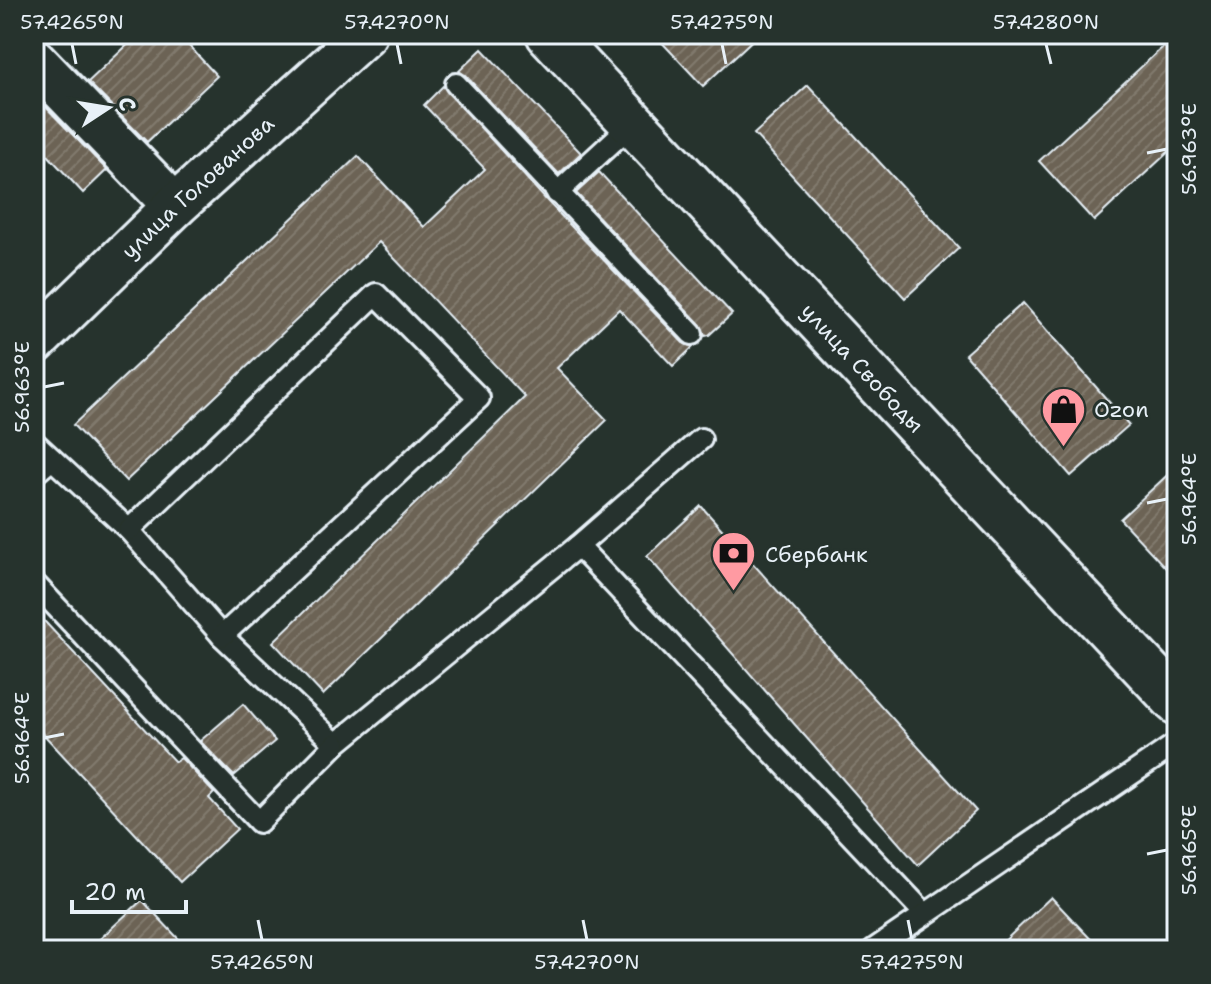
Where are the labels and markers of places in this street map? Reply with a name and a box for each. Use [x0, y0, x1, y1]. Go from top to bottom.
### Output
shop icon: Ozon [1039, 385, 1087, 448]
place label: Ozon [1094, 395, 1149, 424]
bank icon: Сбербанк [710, 530, 758, 593]
place label: Сбербанк [765, 540, 868, 569]

